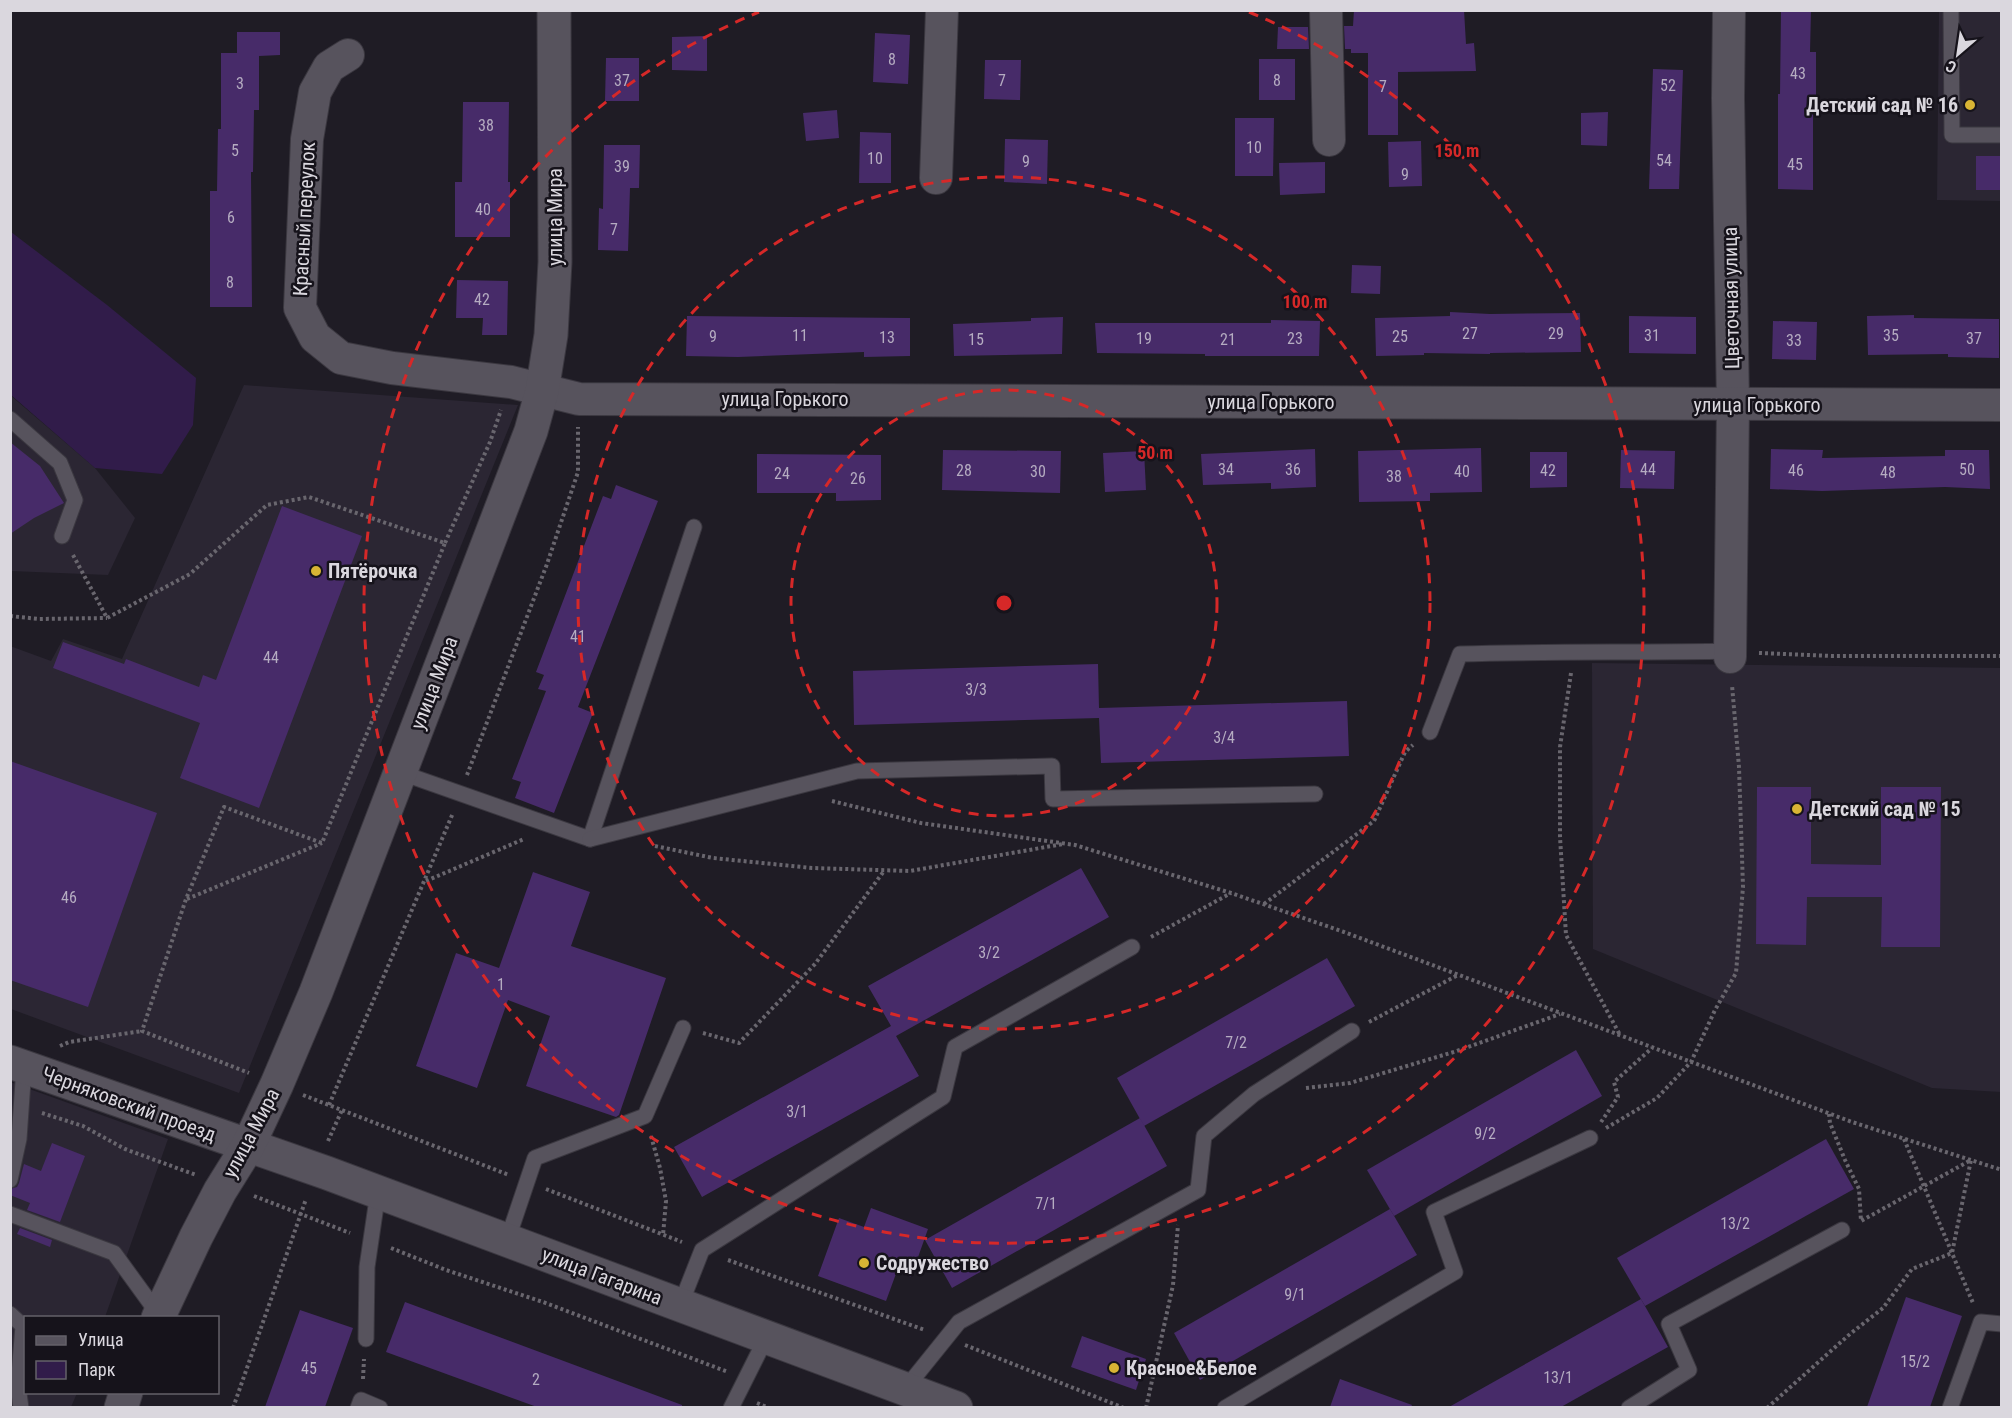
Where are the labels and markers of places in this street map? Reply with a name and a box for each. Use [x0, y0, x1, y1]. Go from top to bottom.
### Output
place label: Детский сад № 16 [1806, 93, 1958, 117]
marker: Детский сад № 16 [1963, 98, 1977, 112]
place label: Пятёрочка [328, 559, 417, 583]
marker: Пятёрочка [309, 564, 323, 578]
centre of rings [994, 593, 1014, 613]
place label: Детский сад № 15 [1809, 797, 1961, 821]
marker: Детский сад № 15 [1790, 802, 1804, 816]
place label: Содружество [876, 1251, 989, 1275]
marker: Содружество [857, 1256, 871, 1270]
place label: Красное&Белое [1126, 1356, 1257, 1380]
marker: Красное&Белое [1107, 1361, 1121, 1375]

